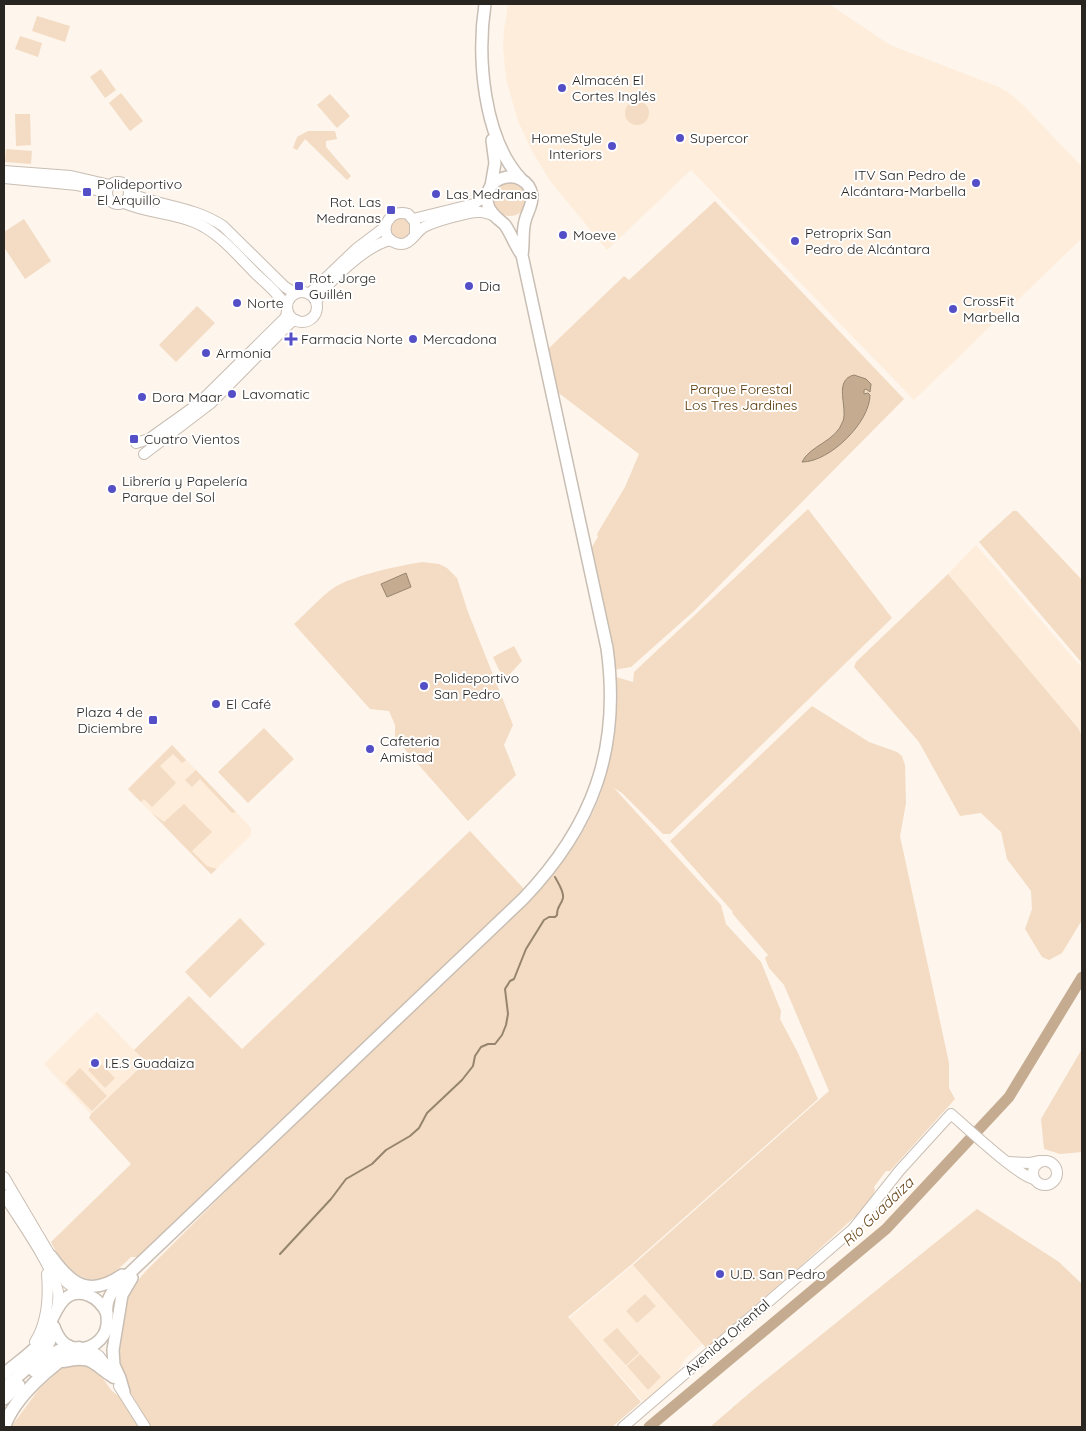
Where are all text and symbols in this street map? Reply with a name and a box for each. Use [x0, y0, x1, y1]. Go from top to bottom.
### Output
place label: Almacén El Cortes Inglés [572, 71, 656, 105]
marker: Almacén El Cortes Inglés [556, 82, 568, 94]
place label: HomeStyle Interiors [531, 129, 602, 163]
place label: Supercor [690, 129, 749, 147]
marker: Supercor [674, 132, 686, 144]
marker: HomeStyle Interiors [606, 140, 618, 152]
place label: ITV San Pedro de Alcántara-Marbella [841, 166, 966, 200]
place label: Polideportivo El Arquillo [97, 175, 182, 209]
marker: ITV San Pedro de Alcántara-Marbella [970, 177, 982, 189]
place label: Las Medranas [446, 185, 537, 203]
marker: Polideportivo El Arquillo [81, 186, 93, 198]
marker: Las Medranas [430, 188, 442, 200]
place label: Rot. Las Medranas [316, 193, 381, 227]
marker: Rot. Las Medranas [385, 204, 397, 216]
place label: Petroprix San Pedro de Alcántara [805, 224, 930, 258]
place label: Moeve [573, 226, 616, 244]
marker: Moeve [557, 229, 569, 241]
marker: Petroprix San Pedro de Alcántara [789, 235, 801, 247]
place label: Rot. Jorge Guillén [309, 269, 376, 303]
place label: Dia [479, 277, 501, 295]
marker: Rot. Jorge Guillén [293, 280, 305, 292]
marker: Dia [463, 280, 475, 292]
place label: CrossFit Marbella [963, 292, 1020, 326]
place label: Norte [247, 294, 284, 312]
marker: Norte [231, 297, 243, 309]
marker: CrossFit Marbella [947, 303, 959, 315]
place label: Farmacia Norte [301, 330, 403, 348]
place label: Mercadona [423, 330, 497, 348]
marker: Farmacia Norte [285, 333, 297, 345]
marker: Mercadona [407, 333, 419, 345]
place label: Armonia [216, 344, 271, 362]
marker: Armonia [200, 347, 212, 359]
park label: Parque Forestal Los Tres Jardines [685, 380, 797, 414]
place label: Lavomatic [242, 385, 310, 403]
place label: Dora Maar [152, 388, 223, 406]
marker: Lavomatic [226, 388, 238, 400]
marker: Dora Maar [136, 391, 148, 403]
place label: Cuatro Vientos [144, 430, 240, 448]
marker: Cuatro Vientos [128, 433, 140, 445]
place label: Librería y Papelería Parque del Sol [122, 472, 247, 506]
marker: Librería y Papelería Parque del Sol [106, 483, 118, 495]
place label: Polideportivo San Pedro [434, 669, 519, 703]
marker: Polideportivo San Pedro [418, 680, 430, 692]
place label: El Café [226, 695, 271, 713]
marker: El Café [210, 698, 222, 710]
place label: Plaza 4 de Diciembre [76, 703, 143, 737]
marker: Plaza 4 de Diciembre [147, 714, 159, 726]
place label: Cafeteria Amistad [380, 732, 440, 766]
marker: Cafeteria Amistad [364, 743, 376, 755]
place label: I.E.S Guadaiza [105, 1054, 195, 1072]
marker: I.E.S Guadaiza [89, 1057, 101, 1069]
water label: Rio Guadaiza [838, 1172, 918, 1250]
place label: U.D. San Pedro [730, 1265, 825, 1283]
marker: U.D. San Pedro [714, 1268, 726, 1280]
street label: Avenida Oriental [681, 1295, 773, 1379]

